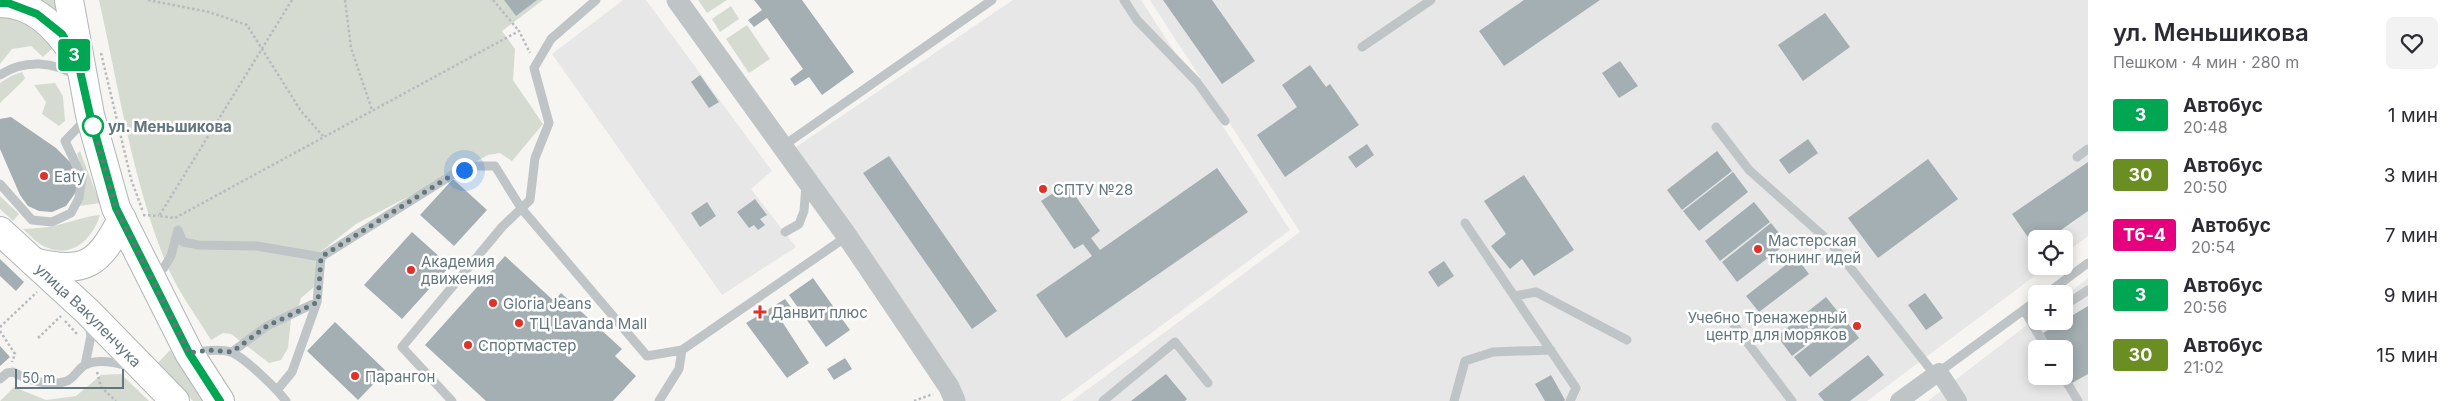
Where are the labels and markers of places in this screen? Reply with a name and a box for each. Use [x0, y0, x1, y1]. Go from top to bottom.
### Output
marker: ул. Меньшикова [82, 115, 104, 137]
place label: ул. Меньшикова [108, 117, 232, 136]
place label: Eaty [54, 167, 86, 186]
marker: Eaty [38, 170, 50, 182]
place label: СПТУ №28 [1053, 180, 1133, 199]
marker: СПТУ №28 [1037, 183, 1049, 195]
place label: Мастерская тюнинг идей [1768, 231, 1861, 267]
marker: Мастерская тюнинг идей [1752, 243, 1764, 255]
place label: Академия движения [421, 252, 495, 288]
marker: Академия движения [405, 264, 417, 276]
place label: Gloria Jeans [503, 294, 592, 313]
marker: Gloria Jeans [487, 297, 499, 309]
place label: Данвит плюс [771, 303, 868, 322]
marker: Данвит плюс [753, 305, 767, 319]
place label: Учебно Тренажерный центр для моряков [1688, 308, 1847, 344]
place label: ТЦ Lavanda Mall [529, 314, 647, 333]
marker: ТЦ Lavanda Mall [513, 317, 525, 329]
marker: Учебно Тренажерный центр для моряков [1851, 320, 1863, 332]
place label: Спортмастер [478, 336, 576, 355]
marker: Спортмастер [462, 339, 474, 351]
place label: Парангон [365, 367, 435, 386]
marker: Парангон [349, 370, 361, 382]

